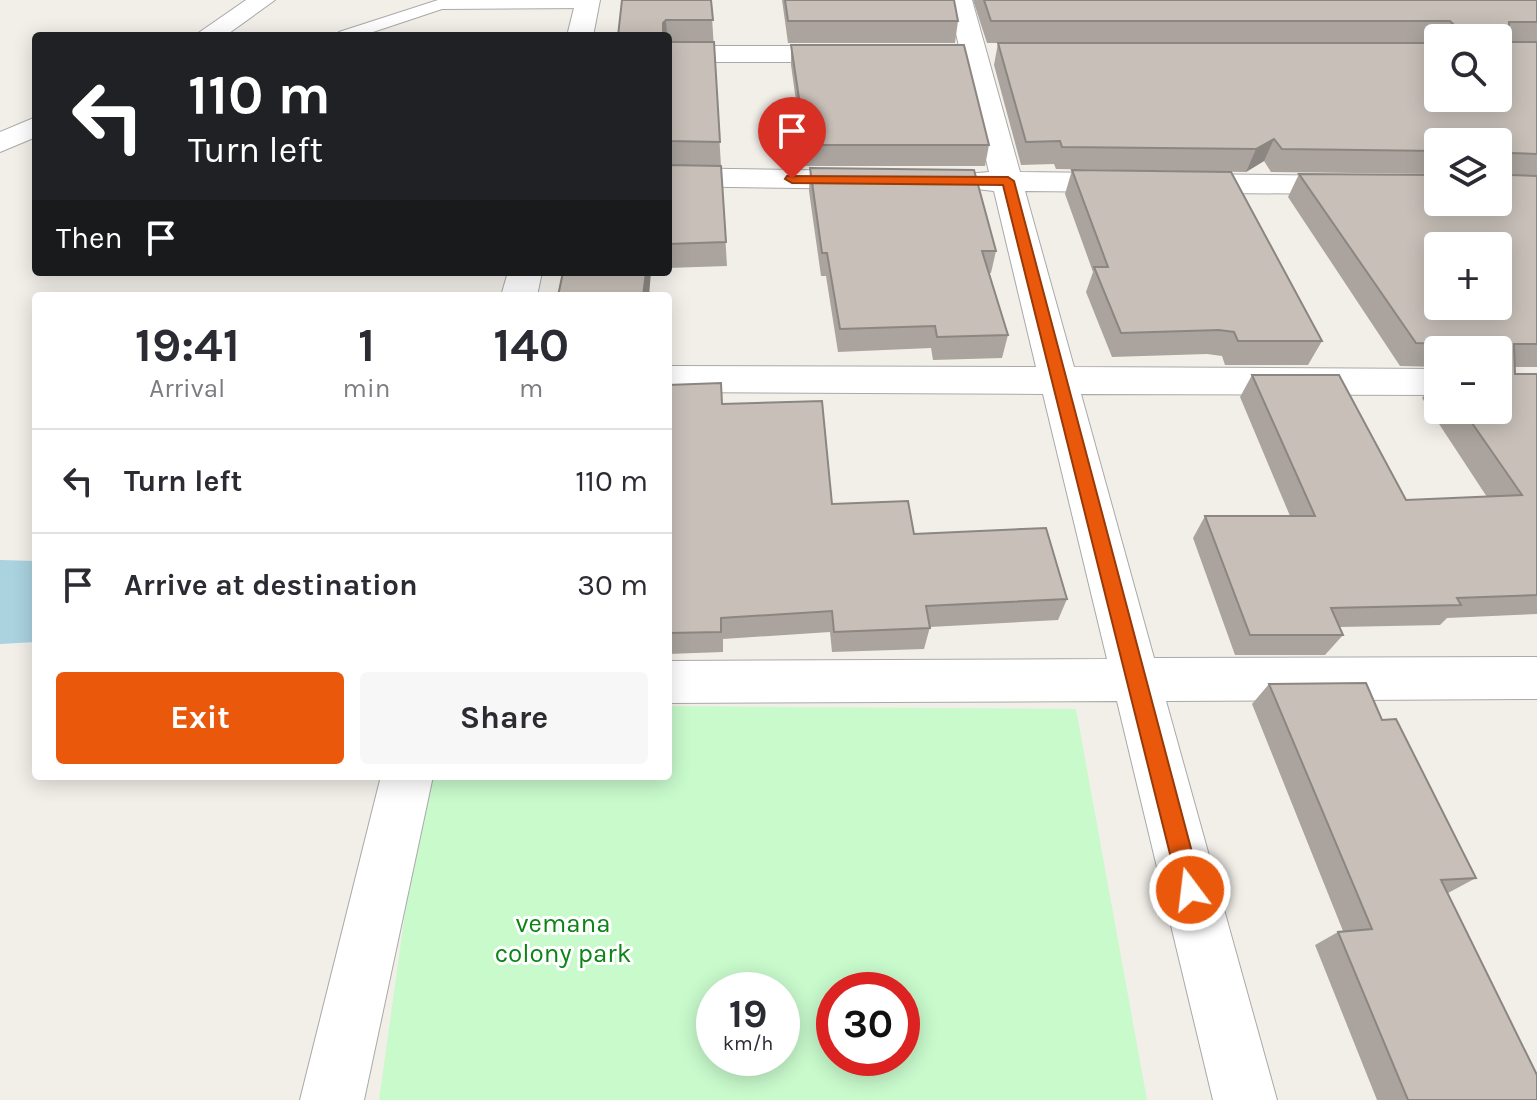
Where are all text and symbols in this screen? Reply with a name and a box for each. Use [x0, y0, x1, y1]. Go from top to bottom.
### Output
map controls [1424, 24, 1512, 424]
button: search [1424, 24, 1512, 112]
text: 110 m [188, 62, 331, 127]
icon: left [56, 64, 160, 168]
pin [758, 97, 826, 179]
icon: arrive [770, 109, 814, 153]
button: layers [1424, 128, 1512, 216]
text: Turn left [188, 129, 323, 171]
icon: arrive [139, 216, 183, 260]
text: Then [56, 220, 123, 256]
button: + [1424, 232, 1512, 320]
text: 19:41 [135, 317, 240, 373]
text: 1 [358, 317, 375, 373]
text: 140 [493, 317, 569, 373]
button: − [1424, 336, 1512, 424]
text: Arrival [149, 373, 225, 404]
text: min [343, 373, 390, 404]
text: m [519, 373, 543, 404]
icon: left [56, 459, 100, 503]
text: Turn left [124, 463, 242, 499]
text: 110 m [575, 463, 648, 499]
icon: arrive [56, 563, 100, 607]
text: Arrive at destination [124, 567, 418, 603]
text: 30 m [577, 567, 648, 603]
button: Exit [56, 672, 344, 764]
button: Share [360, 672, 648, 764]
position arrow [1148, 848, 1232, 932]
park label: vemana colony park [495, 908, 631, 969]
speed limit sign: 30 [816, 972, 920, 1076]
text: 19 [729, 990, 767, 1037]
text: km/h [723, 1032, 773, 1055]

